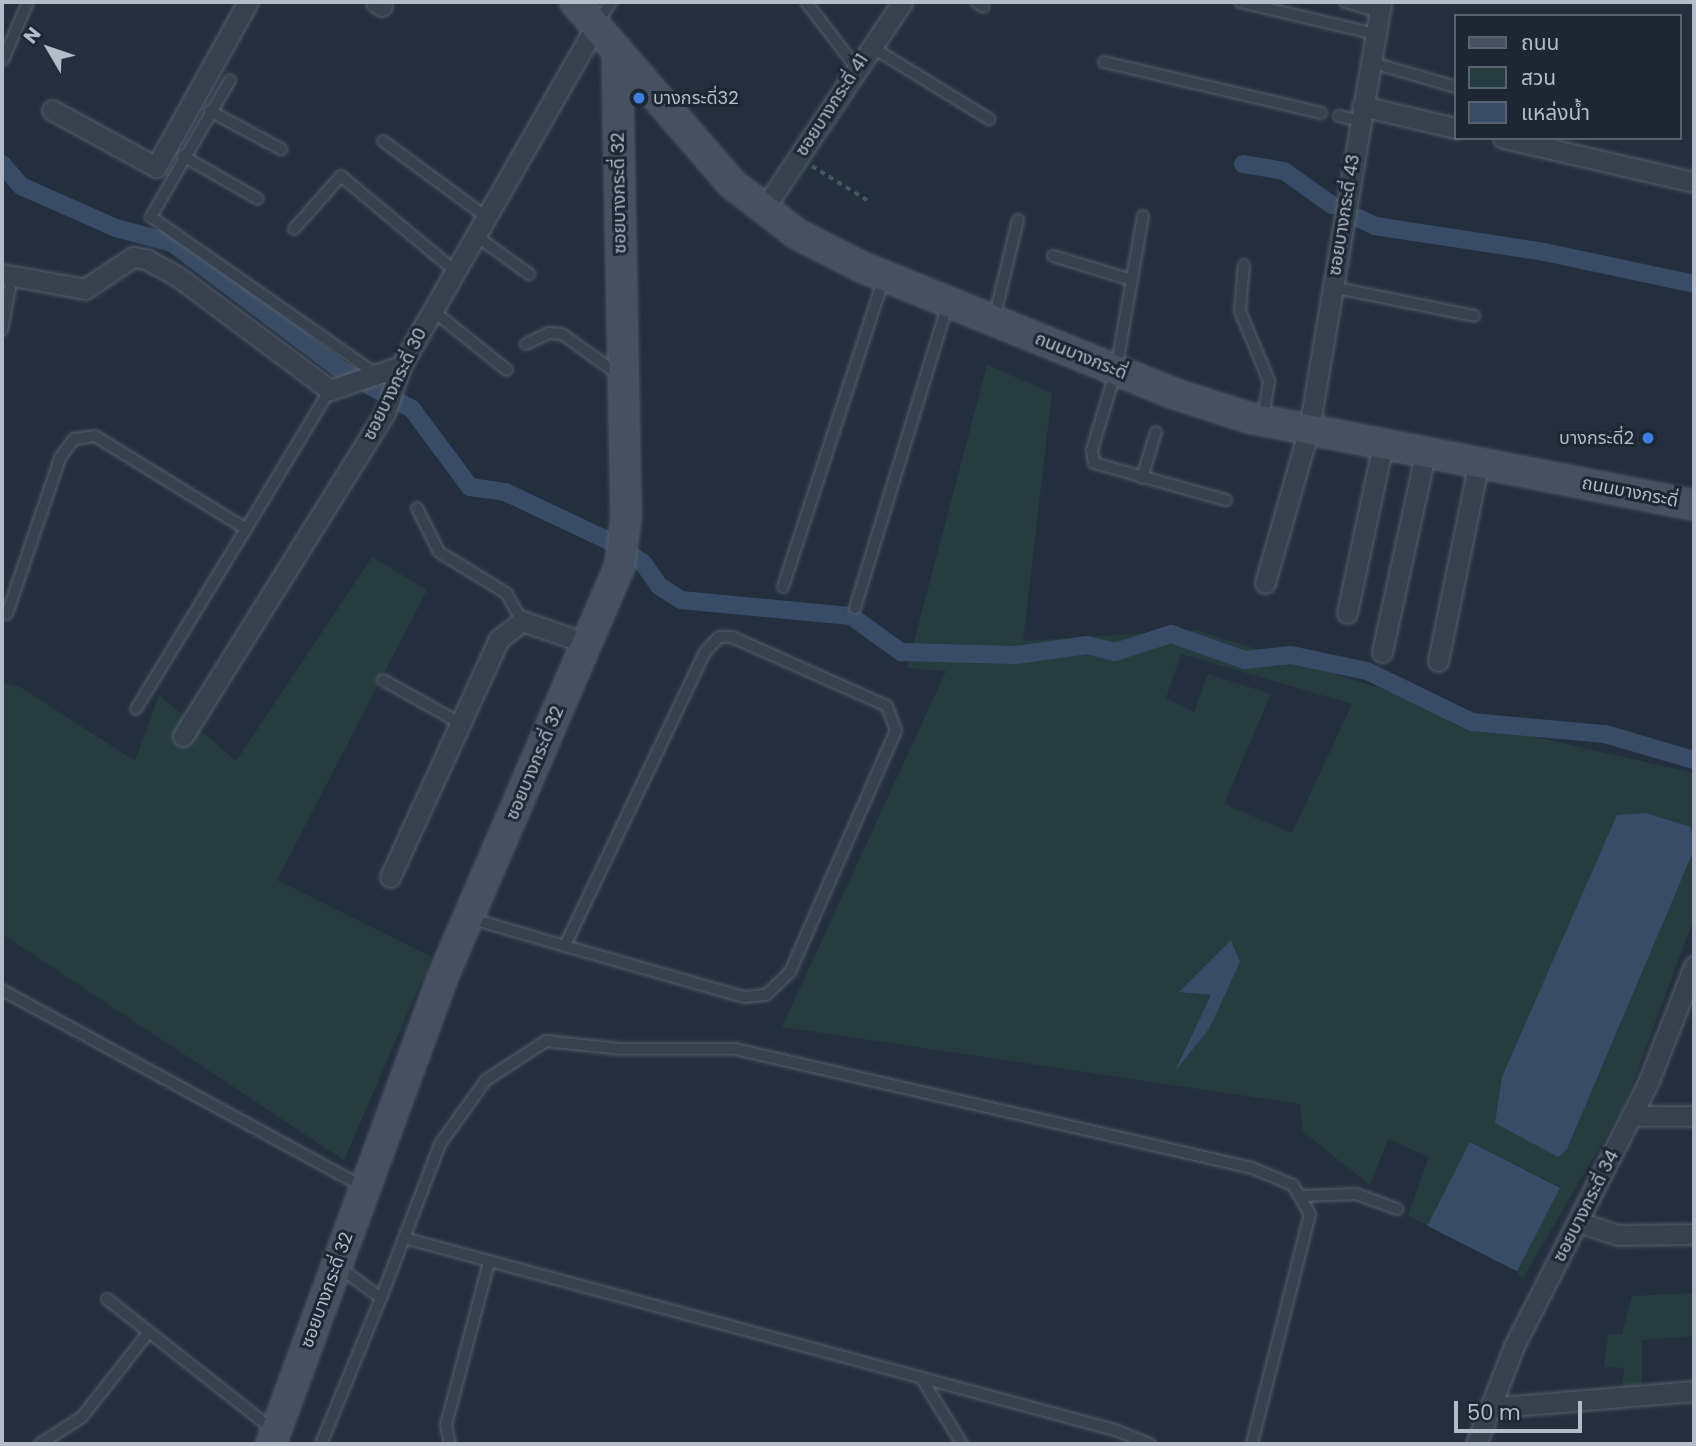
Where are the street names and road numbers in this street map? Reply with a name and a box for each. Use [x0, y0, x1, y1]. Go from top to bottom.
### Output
street label: ซอยบางกระดี่ 41 [791, 50, 873, 160]
street label: ซอยบางกระดี่ 32 [607, 132, 631, 254]
street label: ซอยบางกระดี่ 43 [1324, 153, 1364, 277]
street label: ซอยบางกระดี่ 30 [358, 324, 432, 444]
street label: ถนนบางกระดี่ [1032, 328, 1130, 384]
street label: ถนนบางกระดี่ [1580, 472, 1680, 512]
street label: ซอยบางกระดี่ 32 [501, 703, 569, 823]
street label: ซอยบางกระดี่ 34 [1549, 1147, 1623, 1265]
street label: ซอยบางกระดี่ 32 [296, 1229, 358, 1351]

